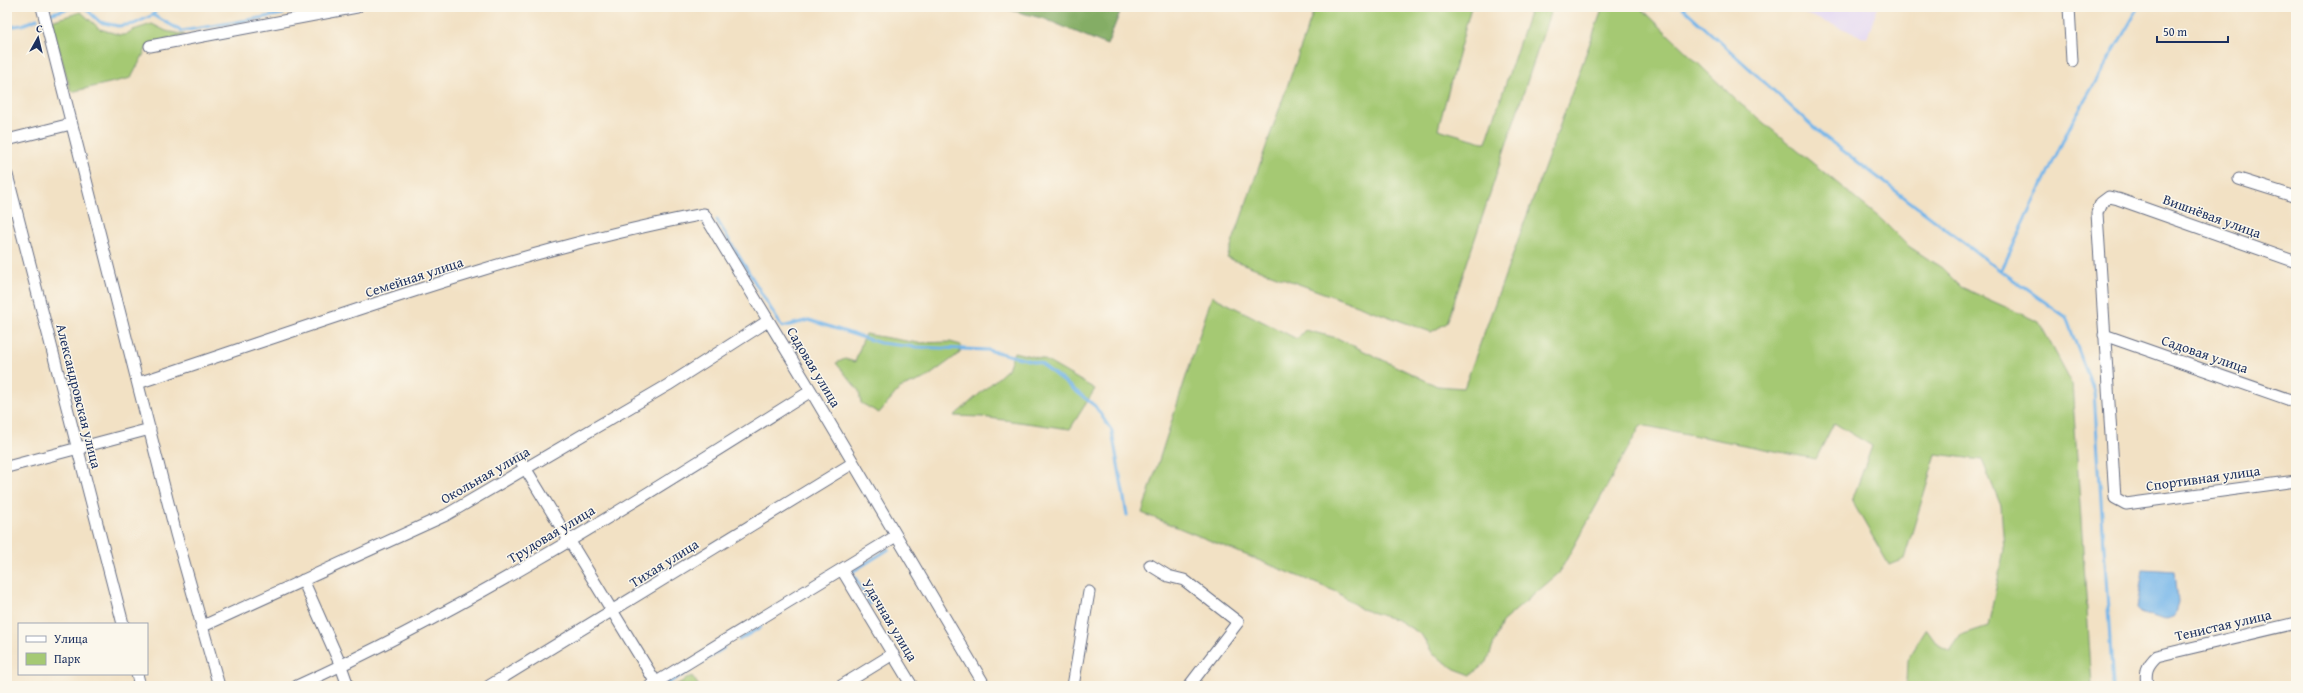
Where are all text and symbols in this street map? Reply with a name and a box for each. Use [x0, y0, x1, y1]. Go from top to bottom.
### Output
north arrow [18, 18, 58, 58]
scale bar [2157, 18, 2228, 44]
text: С [35, 20, 44, 36]
text: 50 m [2163, 23, 2187, 40]
street label: Вишнёвая улица [2160, 189, 2264, 243]
street label: Семейная улица [362, 252, 466, 302]
street label: Александровская улица [51, 322, 107, 471]
street label: Садовая улица [782, 323, 846, 411]
street label: Садовая улица [2159, 330, 2251, 378]
street label: Окольная улица [437, 441, 534, 509]
street label: Спортивная улица [2145, 460, 2262, 496]
street label: Трудовая улица [504, 500, 599, 568]
street label: Тихая улица [626, 534, 703, 592]
street label: Удачная улица [857, 575, 923, 665]
street label: Тенистая улица [2173, 604, 2274, 646]
legend [18, 623, 148, 675]
text: Улица [54, 630, 88, 647]
text: Парк [54, 650, 81, 667]

